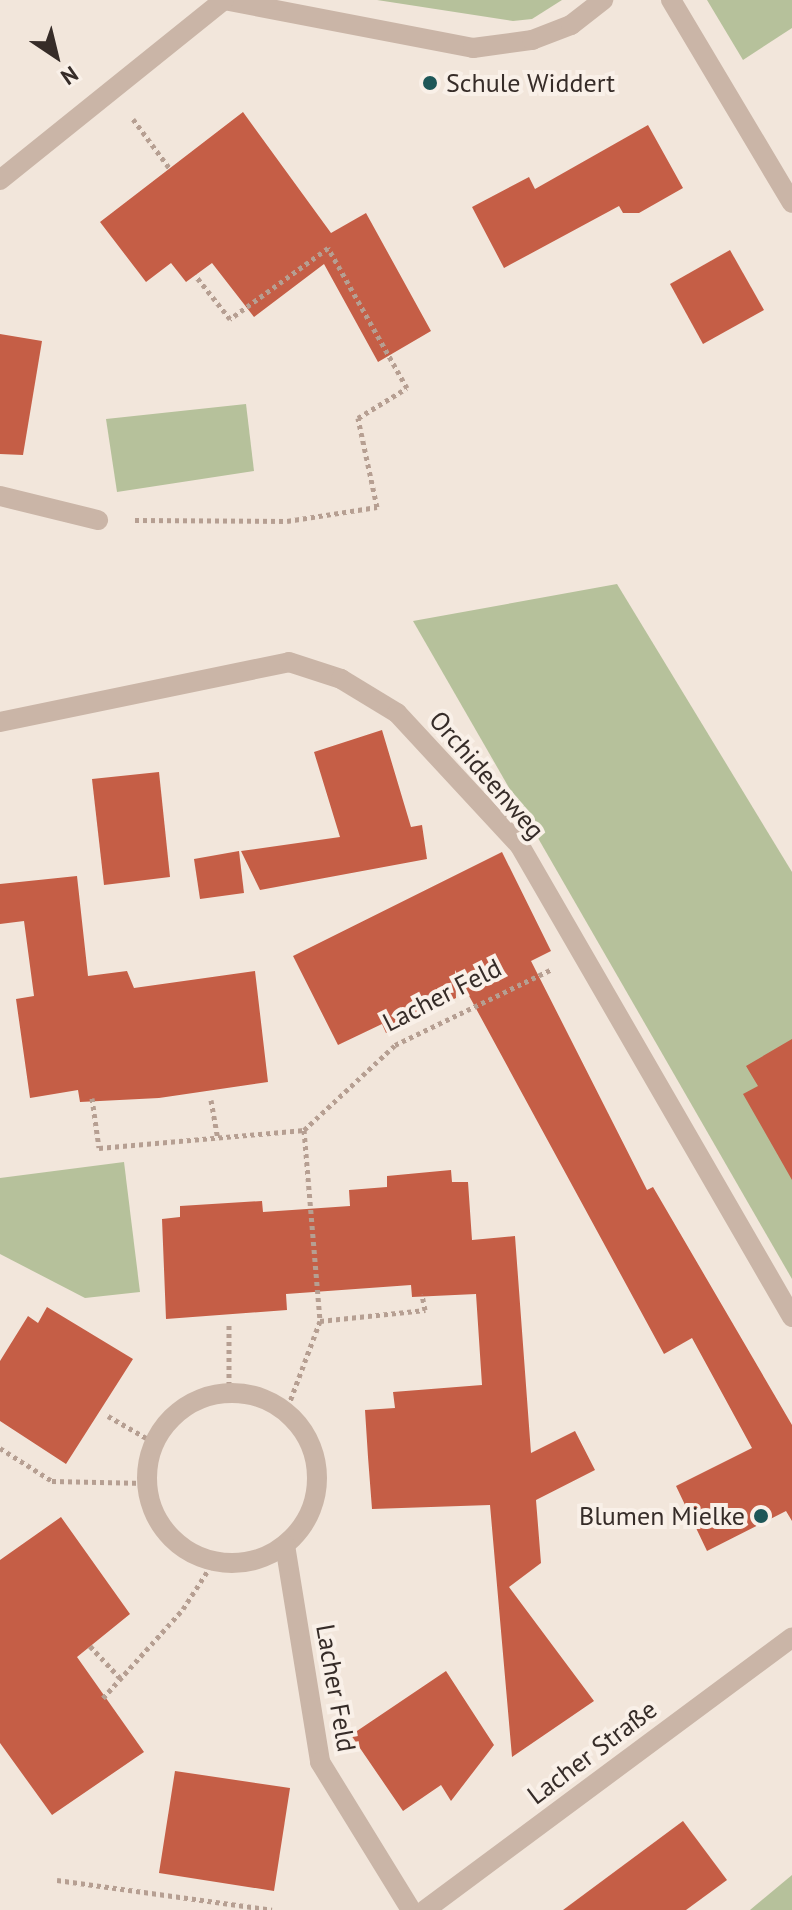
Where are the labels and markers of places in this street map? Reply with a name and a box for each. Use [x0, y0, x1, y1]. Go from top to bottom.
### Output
place label: Schule Widdert [446, 67, 616, 99]
marker: Schule Widdert [421, 74, 439, 92]
place label: Blumen Mielke [579, 1500, 745, 1532]
marker: Blumen Mielke [752, 1507, 770, 1525]

